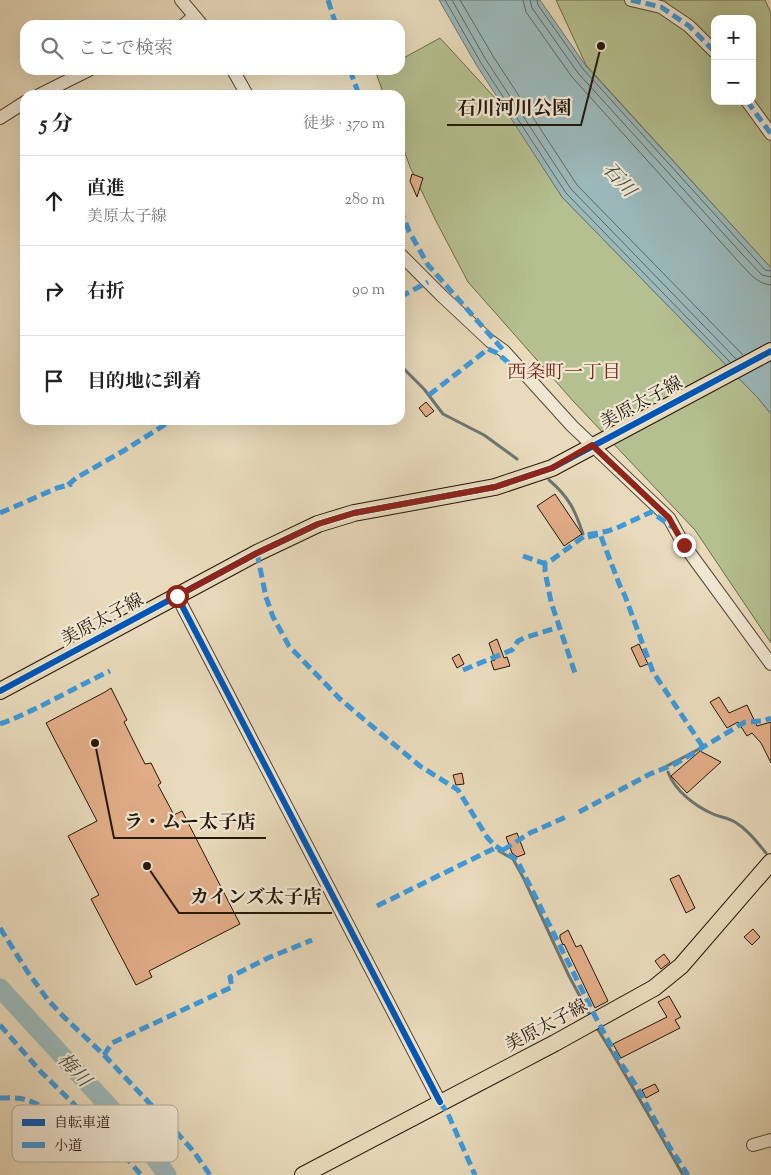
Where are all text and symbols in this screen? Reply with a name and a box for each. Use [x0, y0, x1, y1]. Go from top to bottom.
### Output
map controls [711, 15, 756, 105]
button: + [711, 15, 756, 60]
search box [20, 20, 405, 75]
icon: search [38, 34, 66, 62]
text: ここで検索 [78, 36, 173, 63]
button: − [711, 60, 756, 105]
callout: 石川河川公園 [447, 91, 581, 125]
text: 石川河川公園 [457, 96, 571, 123]
text: 5 分 [40, 110, 73, 140]
text: 徒歩 · 370 m [303, 113, 385, 136]
water label: 石川 [595, 158, 642, 205]
text: 直進 [87, 176, 125, 203]
icon: ahead [40, 187, 68, 215]
text: 280 m [344, 189, 385, 212]
text: 美原太子線 [87, 206, 167, 229]
icon: right [40, 277, 68, 305]
text: 右折 [87, 279, 125, 306]
text: 90 m [352, 279, 385, 302]
district label: 西条町一丁目 [507, 360, 621, 387]
icon: arrive [40, 367, 68, 395]
text: 目的地に到着 [87, 369, 201, 396]
street label: 美原太子線 [596, 371, 688, 436]
route end [673, 534, 696, 557]
route start [166, 585, 189, 608]
street label: 美原太子線 [57, 588, 149, 653]
callout: ラ・ムー太子店 [114, 804, 266, 838]
text: ラ・ムー太子店 [124, 810, 256, 837]
callout: カインズ太子店 [179, 879, 332, 913]
text: カインズ太子店 [190, 885, 322, 912]
street label: 美原太子線 [501, 994, 593, 1059]
water label: 梅川 [50, 1048, 97, 1095]
legend [12, 1105, 178, 1162]
text: 自転車道 [54, 1114, 110, 1134]
text: 小道 [54, 1137, 82, 1157]

